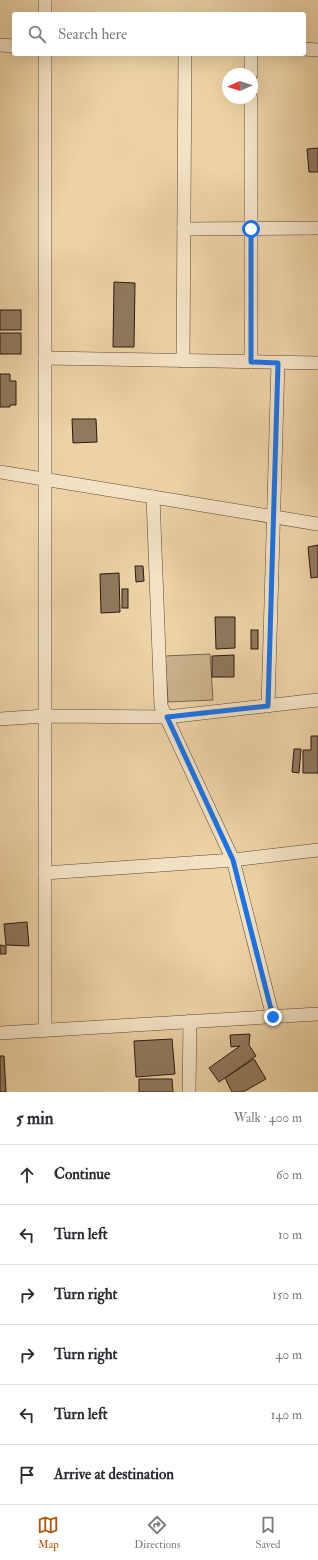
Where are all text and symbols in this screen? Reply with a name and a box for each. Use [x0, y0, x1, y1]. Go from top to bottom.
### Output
search box [12, 12, 306, 56]
icon: search [26, 23, 48, 45]
text: Search here [58, 25, 127, 44]
north arrow [222, 68, 258, 104]
route start [242, 220, 260, 238]
route end [264, 1008, 282, 1026]
text: 5 min [16, 1108, 54, 1129]
text: Walk · 400 m [234, 1110, 302, 1126]
icon: ahead [16, 1164, 38, 1186]
text: Continue [54, 1165, 110, 1184]
text: 60 m [276, 1167, 302, 1183]
icon: left [16, 1224, 38, 1246]
text: Turn left [54, 1225, 108, 1244]
text: 10 m [278, 1227, 302, 1243]
icon: right [16, 1284, 38, 1306]
text: Turn right [54, 1285, 117, 1304]
text: 150 m [272, 1287, 302, 1303]
icon: right [16, 1344, 38, 1366]
text: Turn right [54, 1345, 117, 1364]
text: 40 m [276, 1347, 302, 1363]
icon: left [16, 1404, 38, 1426]
text: Turn left [54, 1405, 108, 1424]
text: 140 m [271, 1407, 302, 1423]
icon: arrive [16, 1464, 38, 1486]
text: Arrive at destination [54, 1465, 174, 1484]
tab: Map [37, 1514, 59, 1551]
tab: Directions [134, 1514, 181, 1551]
tab: Saved [255, 1514, 281, 1551]

